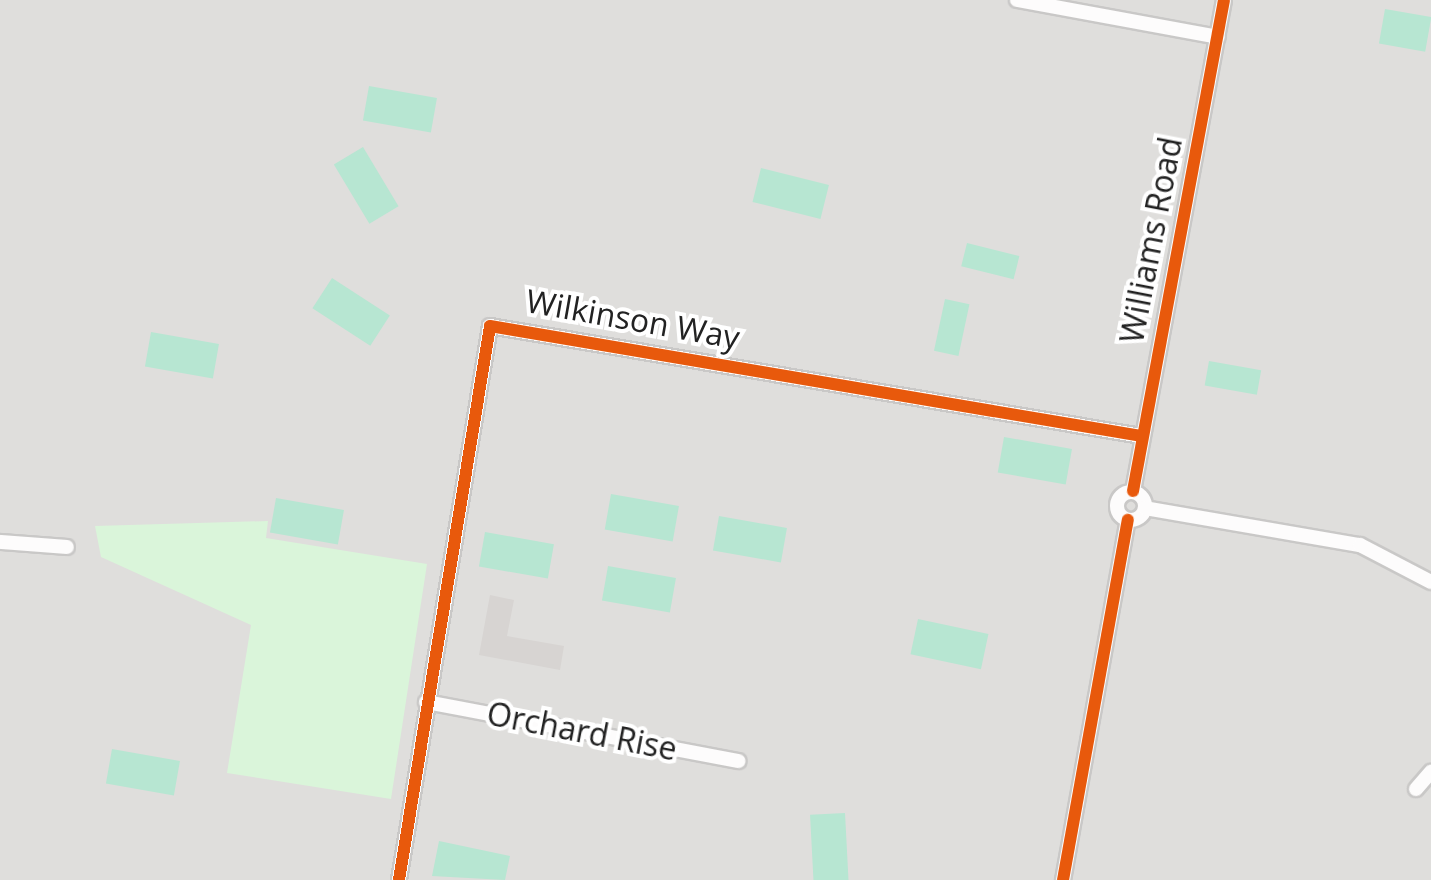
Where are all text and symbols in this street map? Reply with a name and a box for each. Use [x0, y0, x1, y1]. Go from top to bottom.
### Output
street label: Williams Road [1112, 134, 1190, 346]
street label: Wilkinson Way [523, 281, 743, 357]
street label: Orchard Rise [484, 694, 680, 768]

